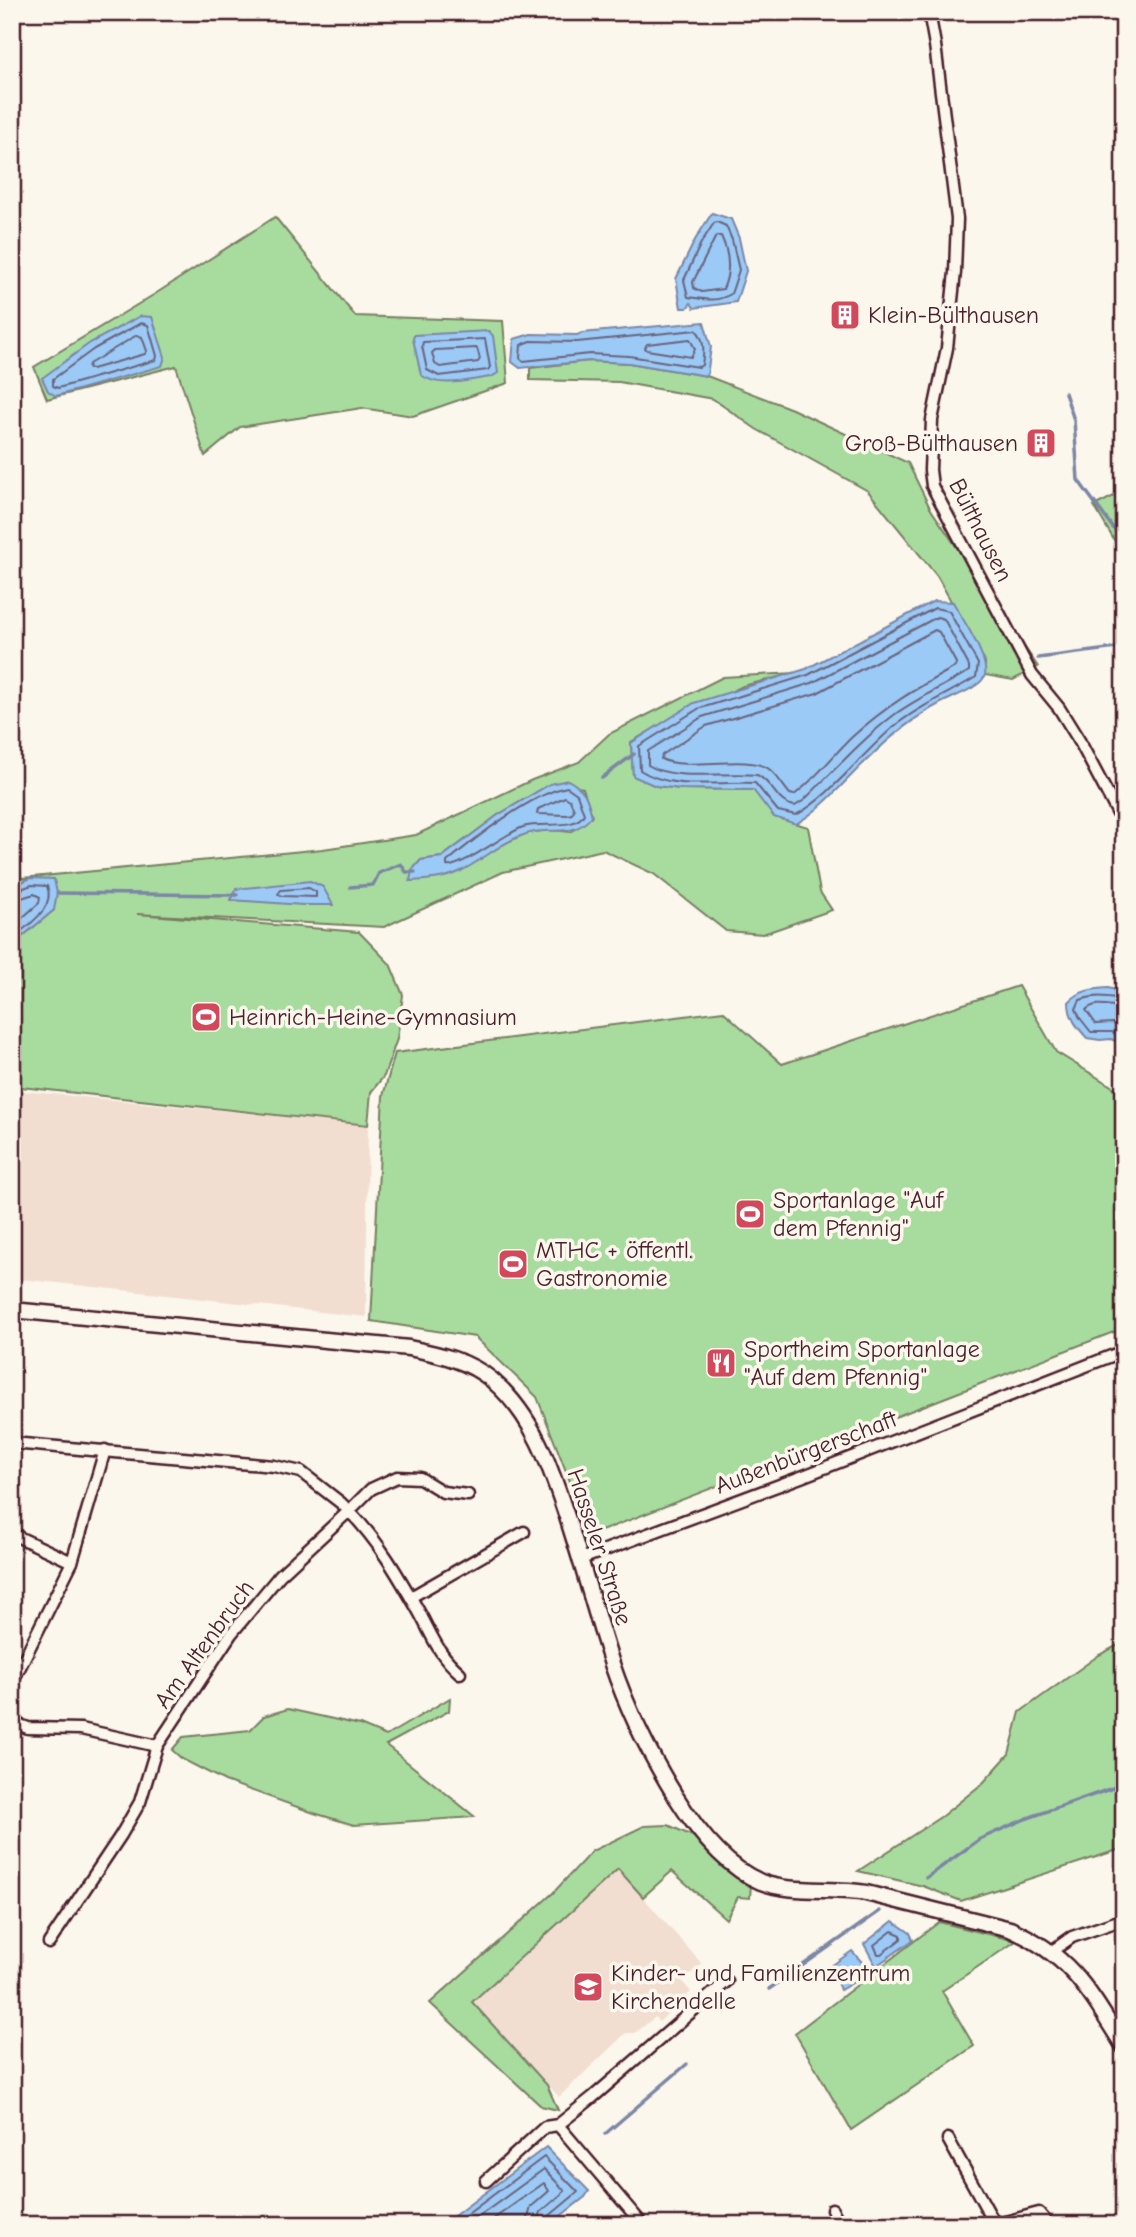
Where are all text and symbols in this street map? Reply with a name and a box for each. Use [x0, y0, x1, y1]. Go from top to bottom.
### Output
building icon: Klein-Bülthausen [828, 298, 862, 332]
place label: Klein-Bülthausen [868, 301, 1039, 329]
building icon: Groß-Bülthausen [1024, 426, 1058, 460]
place label: Groß-Bülthausen [845, 429, 1018, 457]
street label: Bülthausen [943, 474, 1019, 586]
sports icon: Heinrich-Heine-Gymnasium [189, 1000, 223, 1034]
place label: Heinrich-Heine-Gymnasium [229, 1003, 517, 1031]
place label: Sportanlage "Auf dem Pfennig" [773, 1186, 944, 1242]
sports icon: Sportanlage "Auf dem Pfennig" [733, 1197, 767, 1231]
place label: MTHC + öffentl. Gastronomie [536, 1236, 693, 1292]
sports icon: MTHC + öffentl. Gastronomie [496, 1247, 530, 1281]
place label: Sportheim Sportanlage "Auf dem Pfennig" [744, 1335, 980, 1391]
restaurant icon: Sportheim Sportanlage "Auf dem Pfennig" [704, 1346, 738, 1380]
street label: Außenbürgerschaft [711, 1404, 902, 1500]
street label: Hasseler Straße [562, 1465, 638, 1629]
street label: Am Altenbruch [148, 1574, 260, 1714]
place label: Kinder- und Familienzentrum Kirchendelle [611, 1959, 910, 2015]
school or university icon: Kinder- und Familienzentrum Kirchendelle [571, 1970, 605, 2004]

